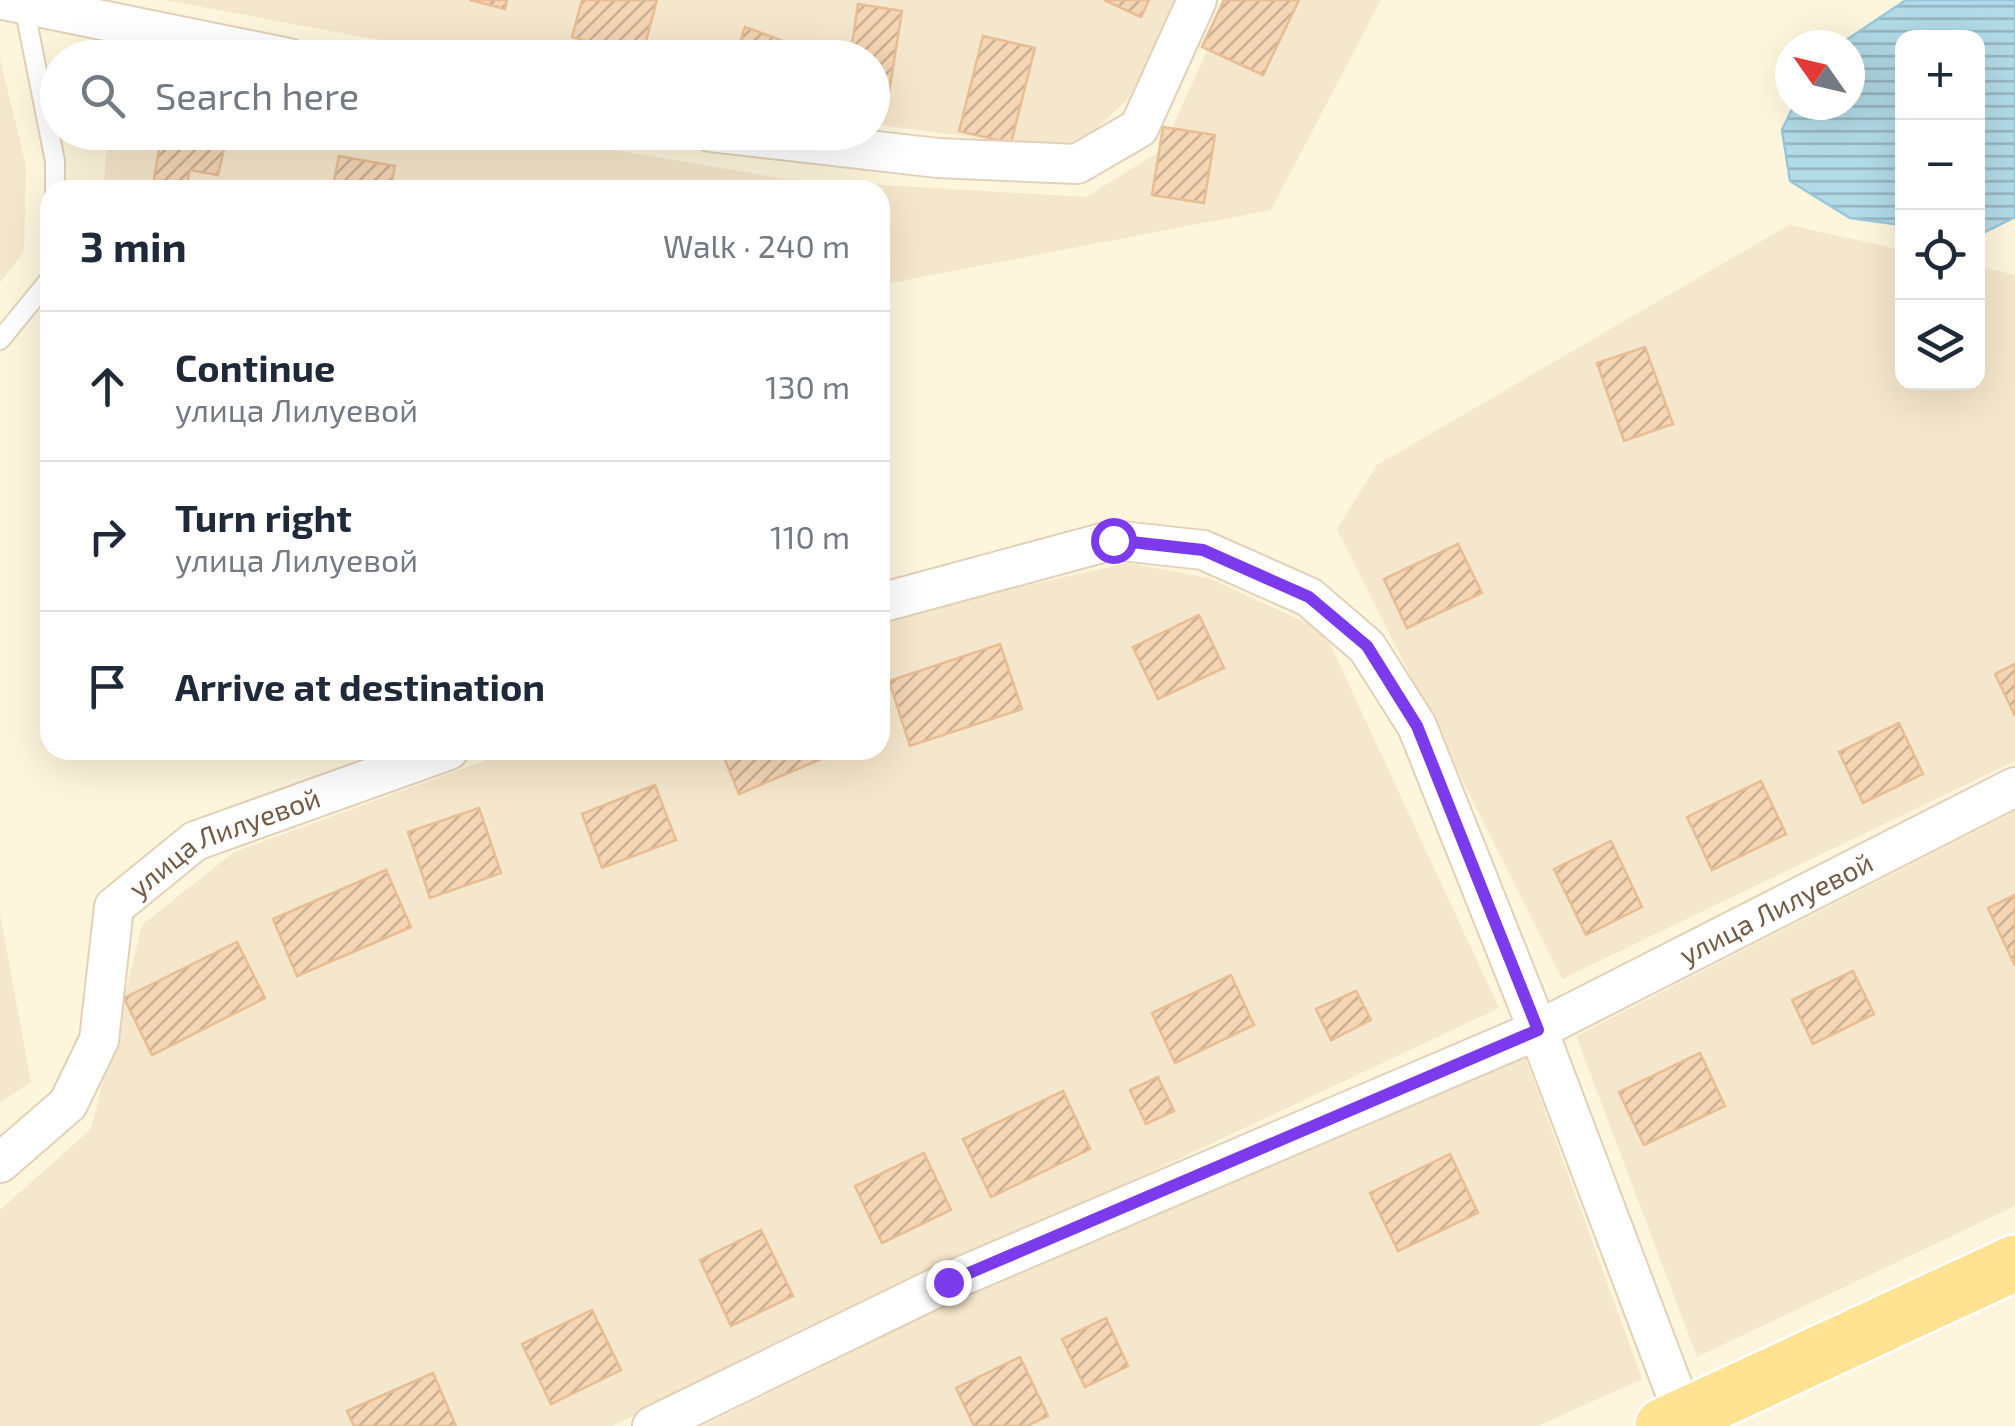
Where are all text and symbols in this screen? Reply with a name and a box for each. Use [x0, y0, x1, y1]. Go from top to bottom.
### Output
north arrow [1775, 30, 1865, 120]
map controls [1895, 30, 1985, 390]
button: + [1895, 30, 1985, 120]
search box [40, 40, 890, 150]
icon: search [75, 68, 130, 123]
text: Search here [155, 72, 359, 118]
button: − [1895, 120, 1985, 210]
button: locate [1895, 210, 1985, 300]
text: 3 min [80, 220, 187, 270]
text: Walk · 240 m [663, 226, 850, 264]
button: layers [1895, 300, 1985, 390]
text: Continue [175, 344, 335, 390]
icon: ahead [80, 359, 135, 414]
text: 130 m [765, 367, 850, 405]
text: улица Лилуевой [175, 390, 418, 428]
text: Turn right [175, 494, 352, 540]
icon: right [80, 509, 135, 564]
text: 110 m [770, 517, 850, 555]
route start [1091, 518, 1137, 564]
text: улица Лилуевой [175, 540, 418, 578]
icon: arrive [80, 659, 135, 714]
text: Arrive at destination [175, 663, 545, 709]
street label: улица Лилуевой [121, 780, 325, 904]
street label: улица Лилуевой [1673, 844, 1878, 971]
route end [926, 1260, 972, 1306]

